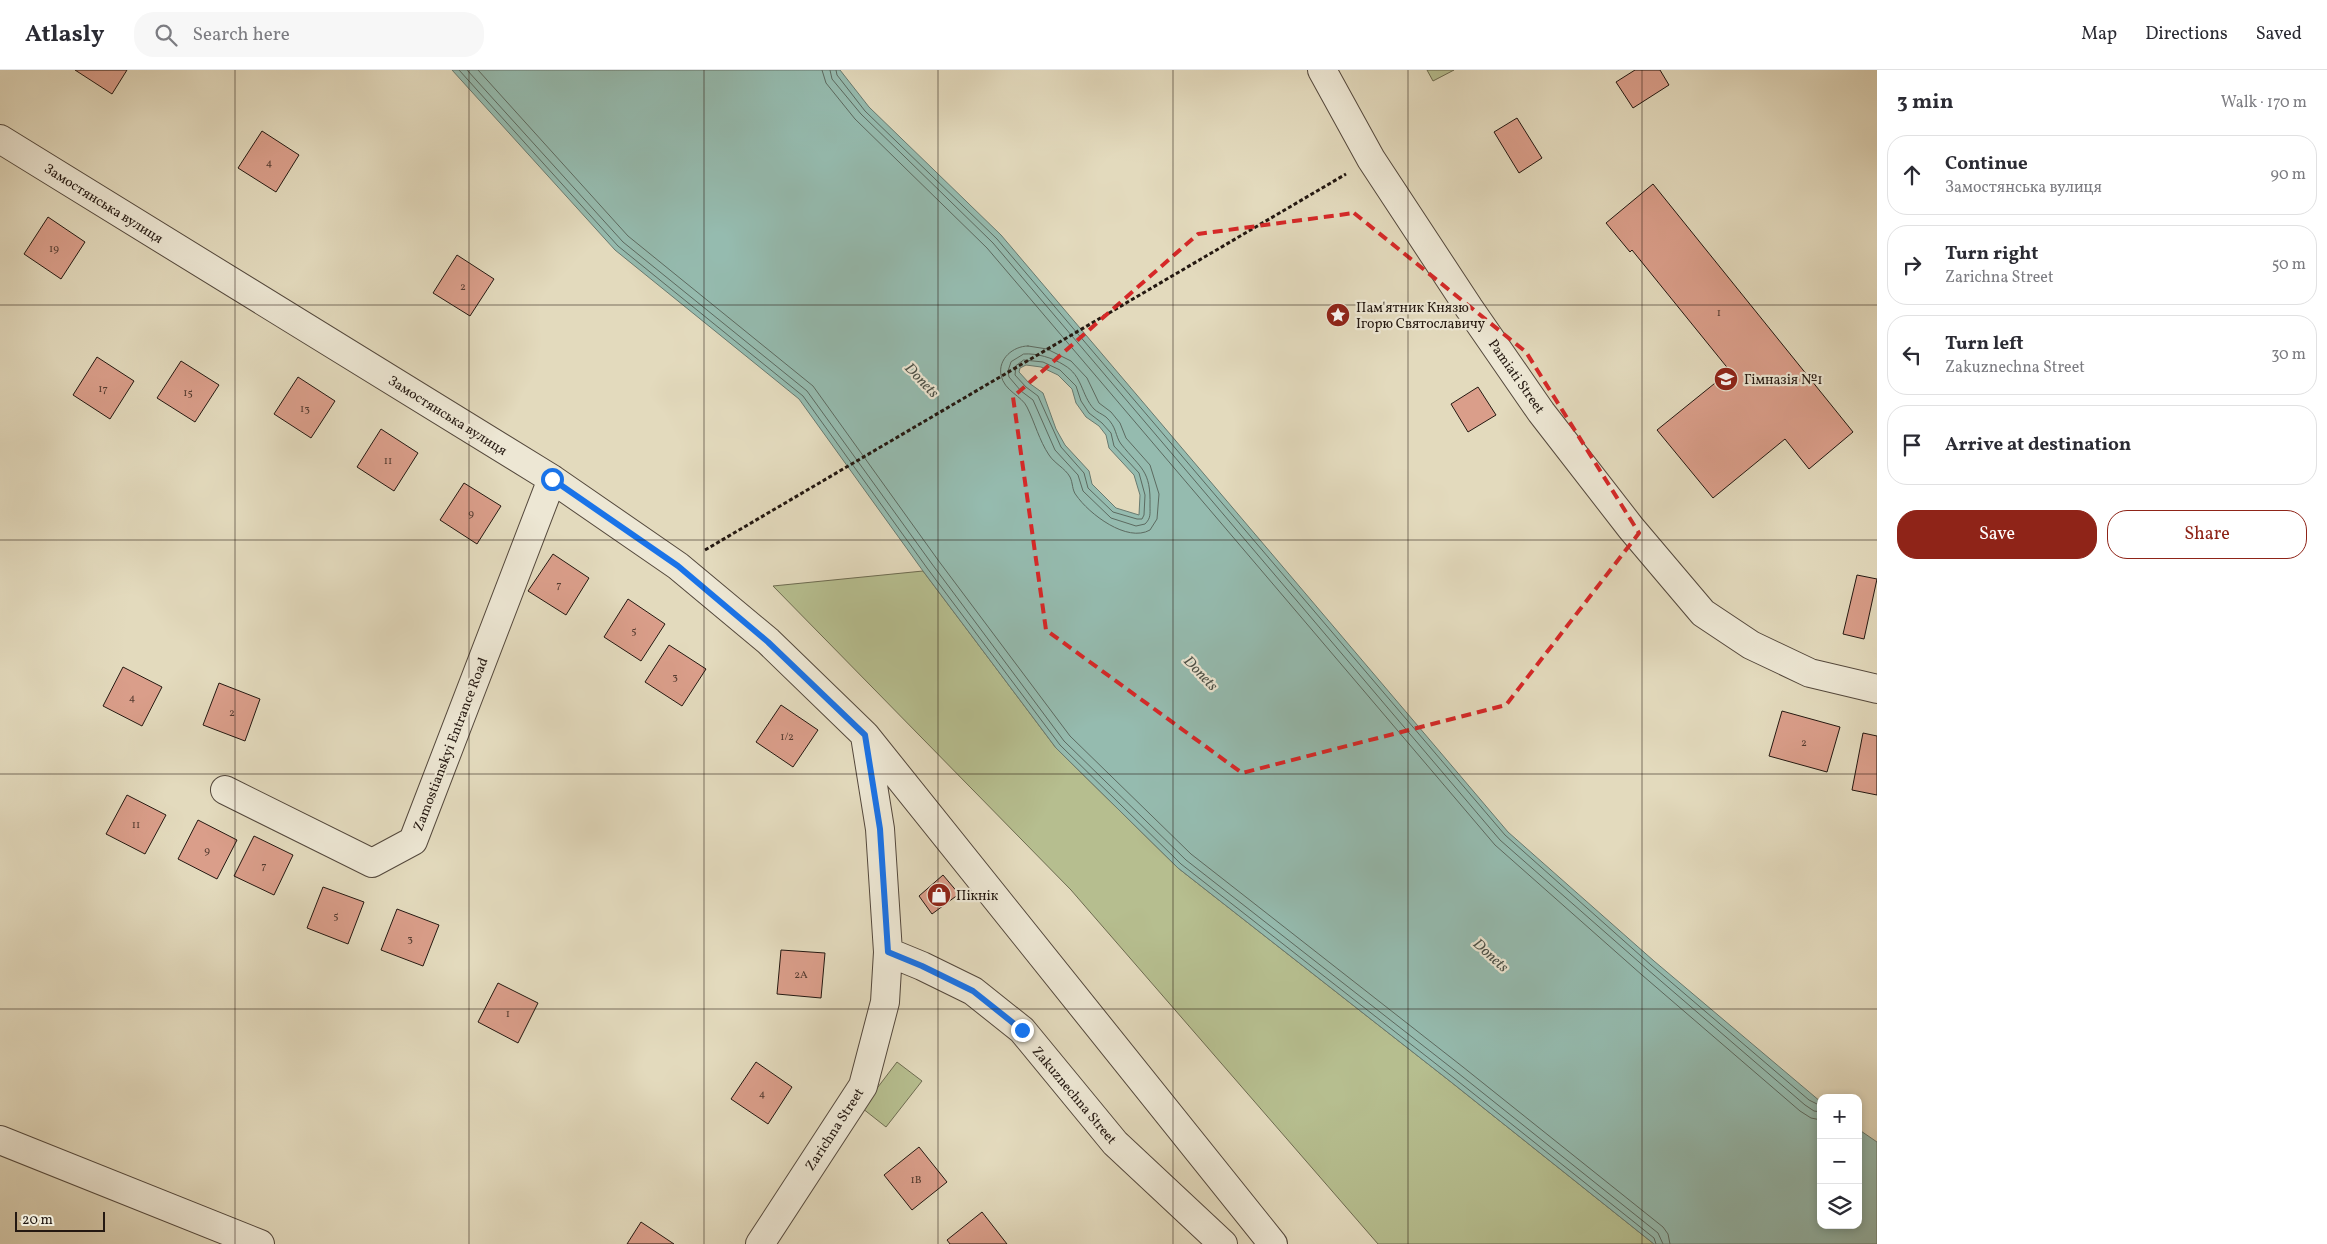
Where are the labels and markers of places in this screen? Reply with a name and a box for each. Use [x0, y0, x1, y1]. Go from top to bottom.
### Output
place label: Пам'ятник Князю Ігорю Святославичу [1356, 299, 1485, 334]
place icon: Пам'ятник Князю Ігорю Святославичу [1325, 302, 1351, 328]
school or university icon: Гімназія №1 [1713, 366, 1739, 392]
place label: Гімназія №1 [1744, 371, 1823, 390]
shop icon: Пікнік [926, 882, 952, 908]
place label: Пікнік [956, 887, 999, 906]

